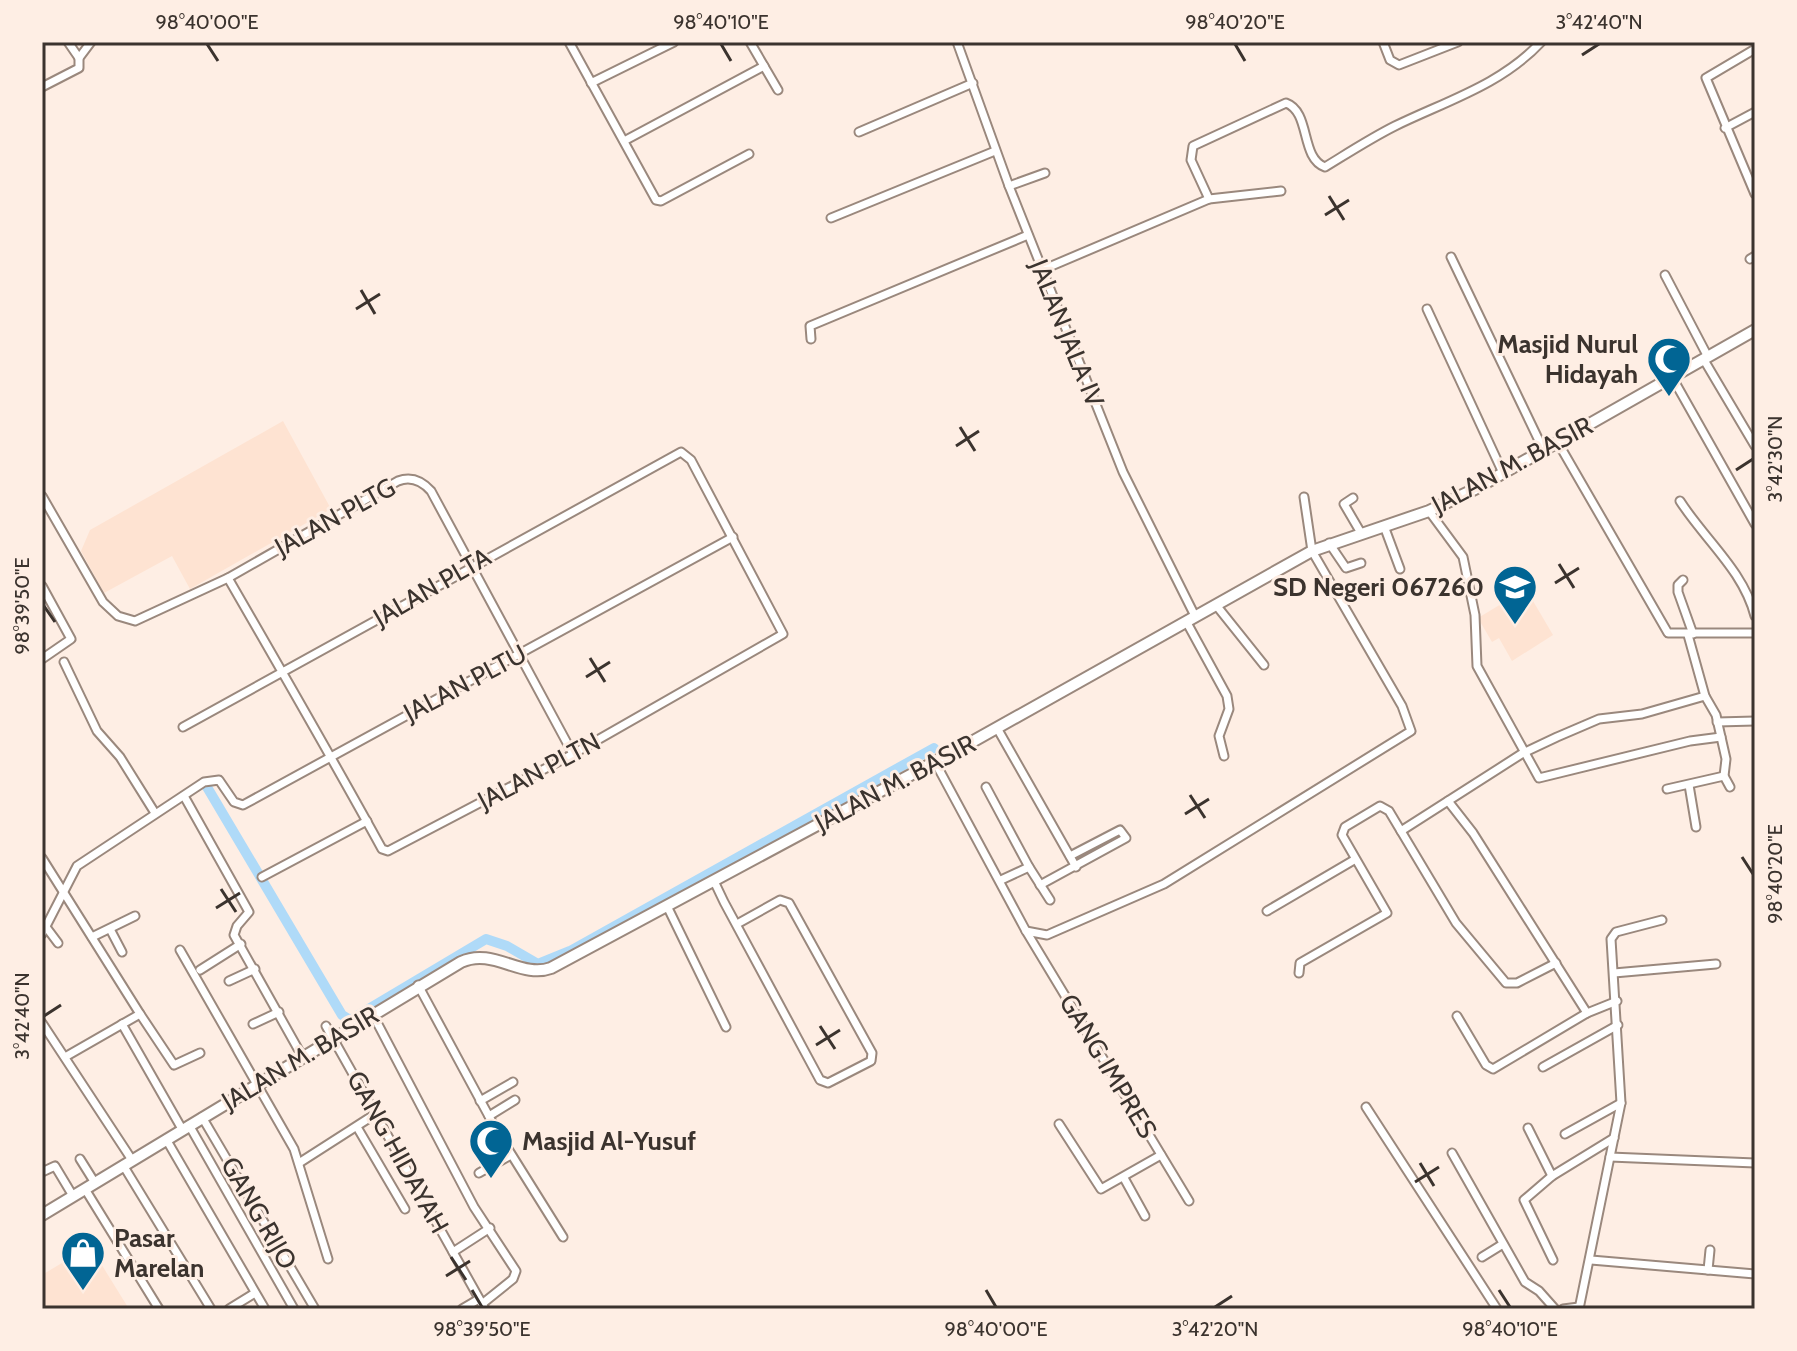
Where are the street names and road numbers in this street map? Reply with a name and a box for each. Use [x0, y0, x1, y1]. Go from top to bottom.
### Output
street label: JALAN JALA IV [1023, 254, 1111, 411]
street label: JALAN M. BASIR [1425, 409, 1598, 521]
street label: JALAN PLTG [268, 471, 401, 564]
street label: JALAN PLTA [367, 541, 496, 634]
street label: JALAN PLTU [397, 637, 532, 729]
street label: JALAN PLTN [471, 725, 606, 817]
street label: JALAN M. BASIR [808, 727, 981, 839]
street label: GANG IMPRES [1052, 988, 1164, 1144]
street label: JALAN M. BASIR [215, 998, 384, 1118]
street label: GANG HIDAYAH [340, 1065, 456, 1239]
street label: GANG RIJO [214, 1151, 304, 1275]

